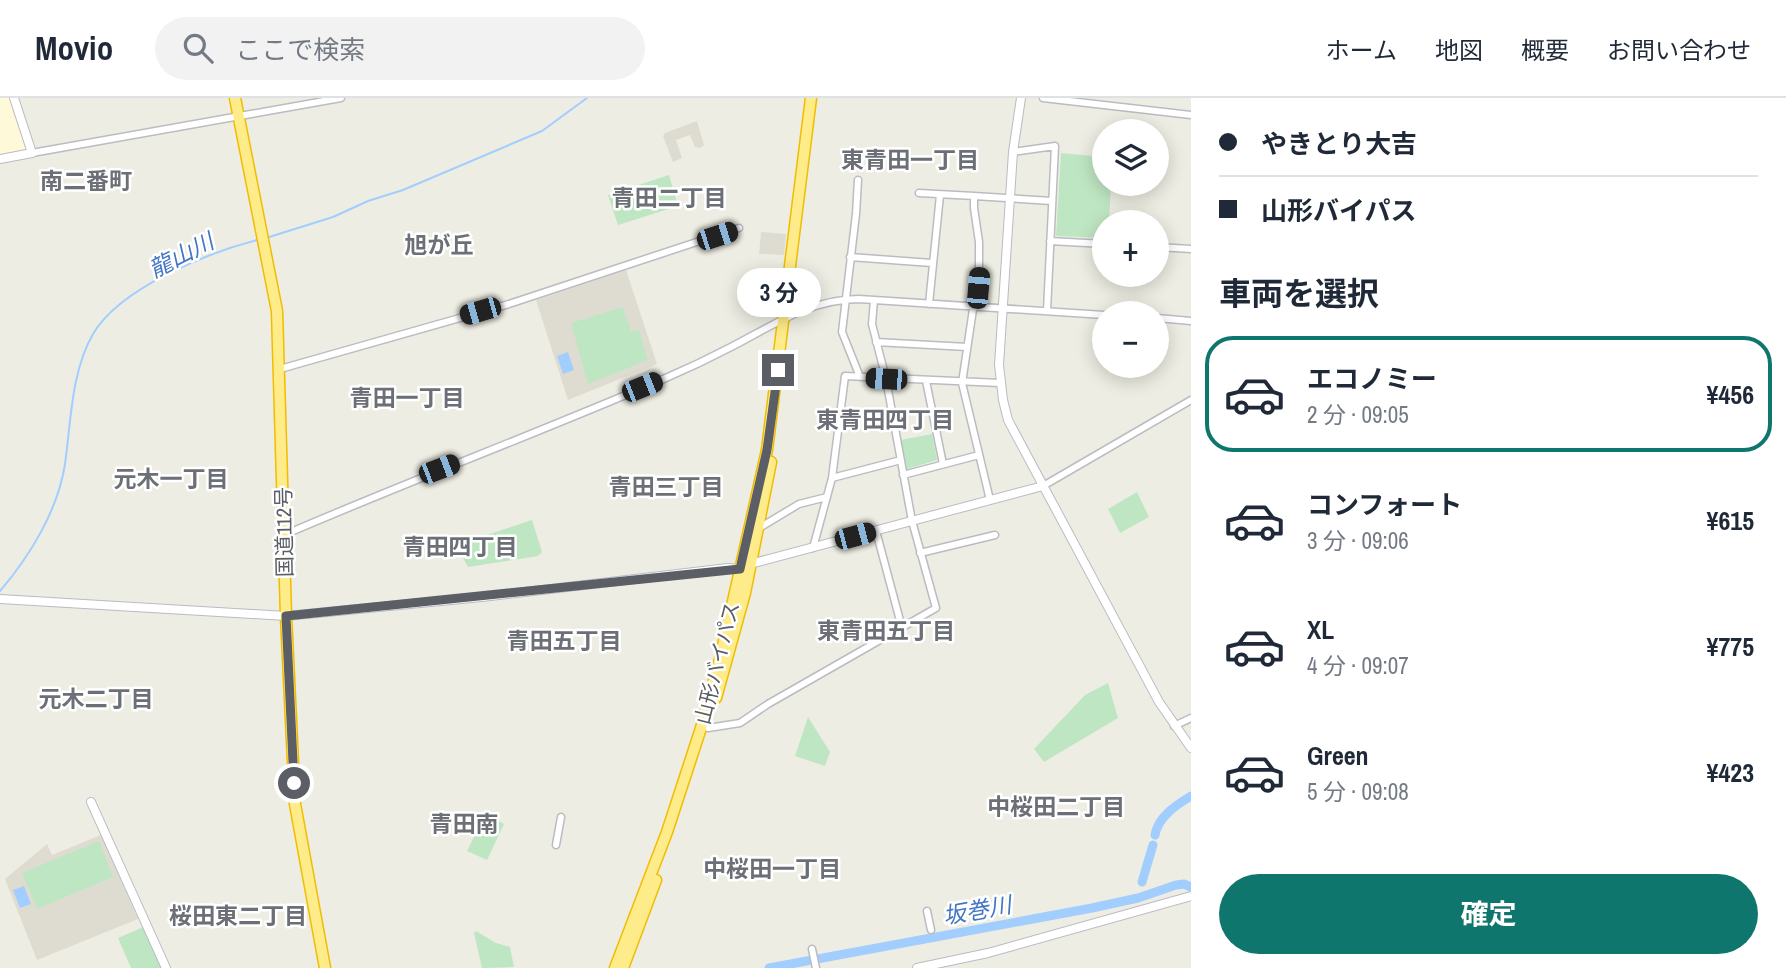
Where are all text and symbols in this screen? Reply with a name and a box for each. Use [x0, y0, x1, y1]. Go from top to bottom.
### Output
search box [155, 17, 645, 80]
text: Movio [35, 26, 113, 70]
icon: search [179, 29, 217, 67]
text: ここで検索 [235, 32, 365, 67]
text: ホーム [1326, 34, 1397, 66]
text: 地図 [1435, 34, 1483, 66]
text: 概要 [1521, 34, 1569, 66]
text: お問い合わせ [1607, 34, 1751, 66]
map controls [1092, 119, 1169, 378]
button: layers [1092, 119, 1169, 196]
text: やきとり大吉 [1261, 126, 1417, 161]
district label: 東青田一丁目 [841, 144, 979, 175]
district label: 南二番町 [40, 165, 132, 196]
district label: 青田二丁目 [612, 182, 727, 213]
text: 山形バイパス [1261, 193, 1416, 228]
button: + [1092, 210, 1169, 287]
car [694, 220, 741, 252]
water label: 龍山川 [143, 224, 221, 284]
district label: 旭が丘 [405, 229, 474, 260]
car [966, 266, 991, 310]
callout: 3 分 [736, 268, 820, 317]
text: 車両を選択 [1219, 272, 1379, 315]
text: 3 分 [760, 277, 798, 308]
car [457, 295, 504, 327]
button: − [1092, 301, 1169, 378]
route end [762, 354, 794, 386]
text: エコノミー [1307, 361, 1437, 396]
icon: car [1223, 363, 1286, 426]
car [865, 367, 908, 391]
car [619, 369, 666, 405]
text: ¥456 [1707, 377, 1754, 412]
district label: 青田一丁目 [350, 382, 465, 413]
text: 2 分 · 09:05 [1307, 399, 1409, 430]
district label: 東青田四丁目 [816, 404, 954, 435]
car [416, 452, 463, 486]
district label: 元木一丁目 [114, 463, 229, 494]
district label: 青田三丁目 [609, 471, 724, 502]
street label: 国道112号 [269, 487, 299, 577]
text: コンフォート [1307, 487, 1462, 522]
icon: car [1223, 489, 1286, 552]
text: ¥615 [1707, 503, 1754, 538]
car [832, 520, 879, 552]
text: 3 分 · 09:06 [1307, 525, 1409, 556]
district label: 青田四丁目 [403, 531, 518, 562]
street label: 山形バイパス [688, 599, 746, 727]
text: XL [1307, 612, 1334, 647]
district label: 東青田五丁目 [817, 615, 955, 646]
icon: car [1223, 615, 1286, 678]
district label: 青田五丁目 [507, 625, 622, 656]
text: ¥775 [1707, 629, 1754, 664]
text: 4 分 · 09:07 [1307, 650, 1409, 681]
district label: 元木二丁目 [39, 683, 154, 714]
text: Green [1307, 738, 1369, 773]
icon: car [1223, 741, 1286, 804]
text: ¥423 [1707, 755, 1754, 790]
route start [278, 767, 310, 799]
text: 5 分 · 09:08 [1307, 776, 1409, 807]
district label: 中桜田二丁目 [987, 791, 1125, 822]
district label: 青田南 [430, 808, 499, 839]
district label: 中桜田一丁目 [703, 853, 841, 884]
button: 確定 [1219, 874, 1758, 954]
water label: 坂巻川 [940, 888, 1017, 931]
district label: 桜田東二丁目 [169, 900, 307, 931]

